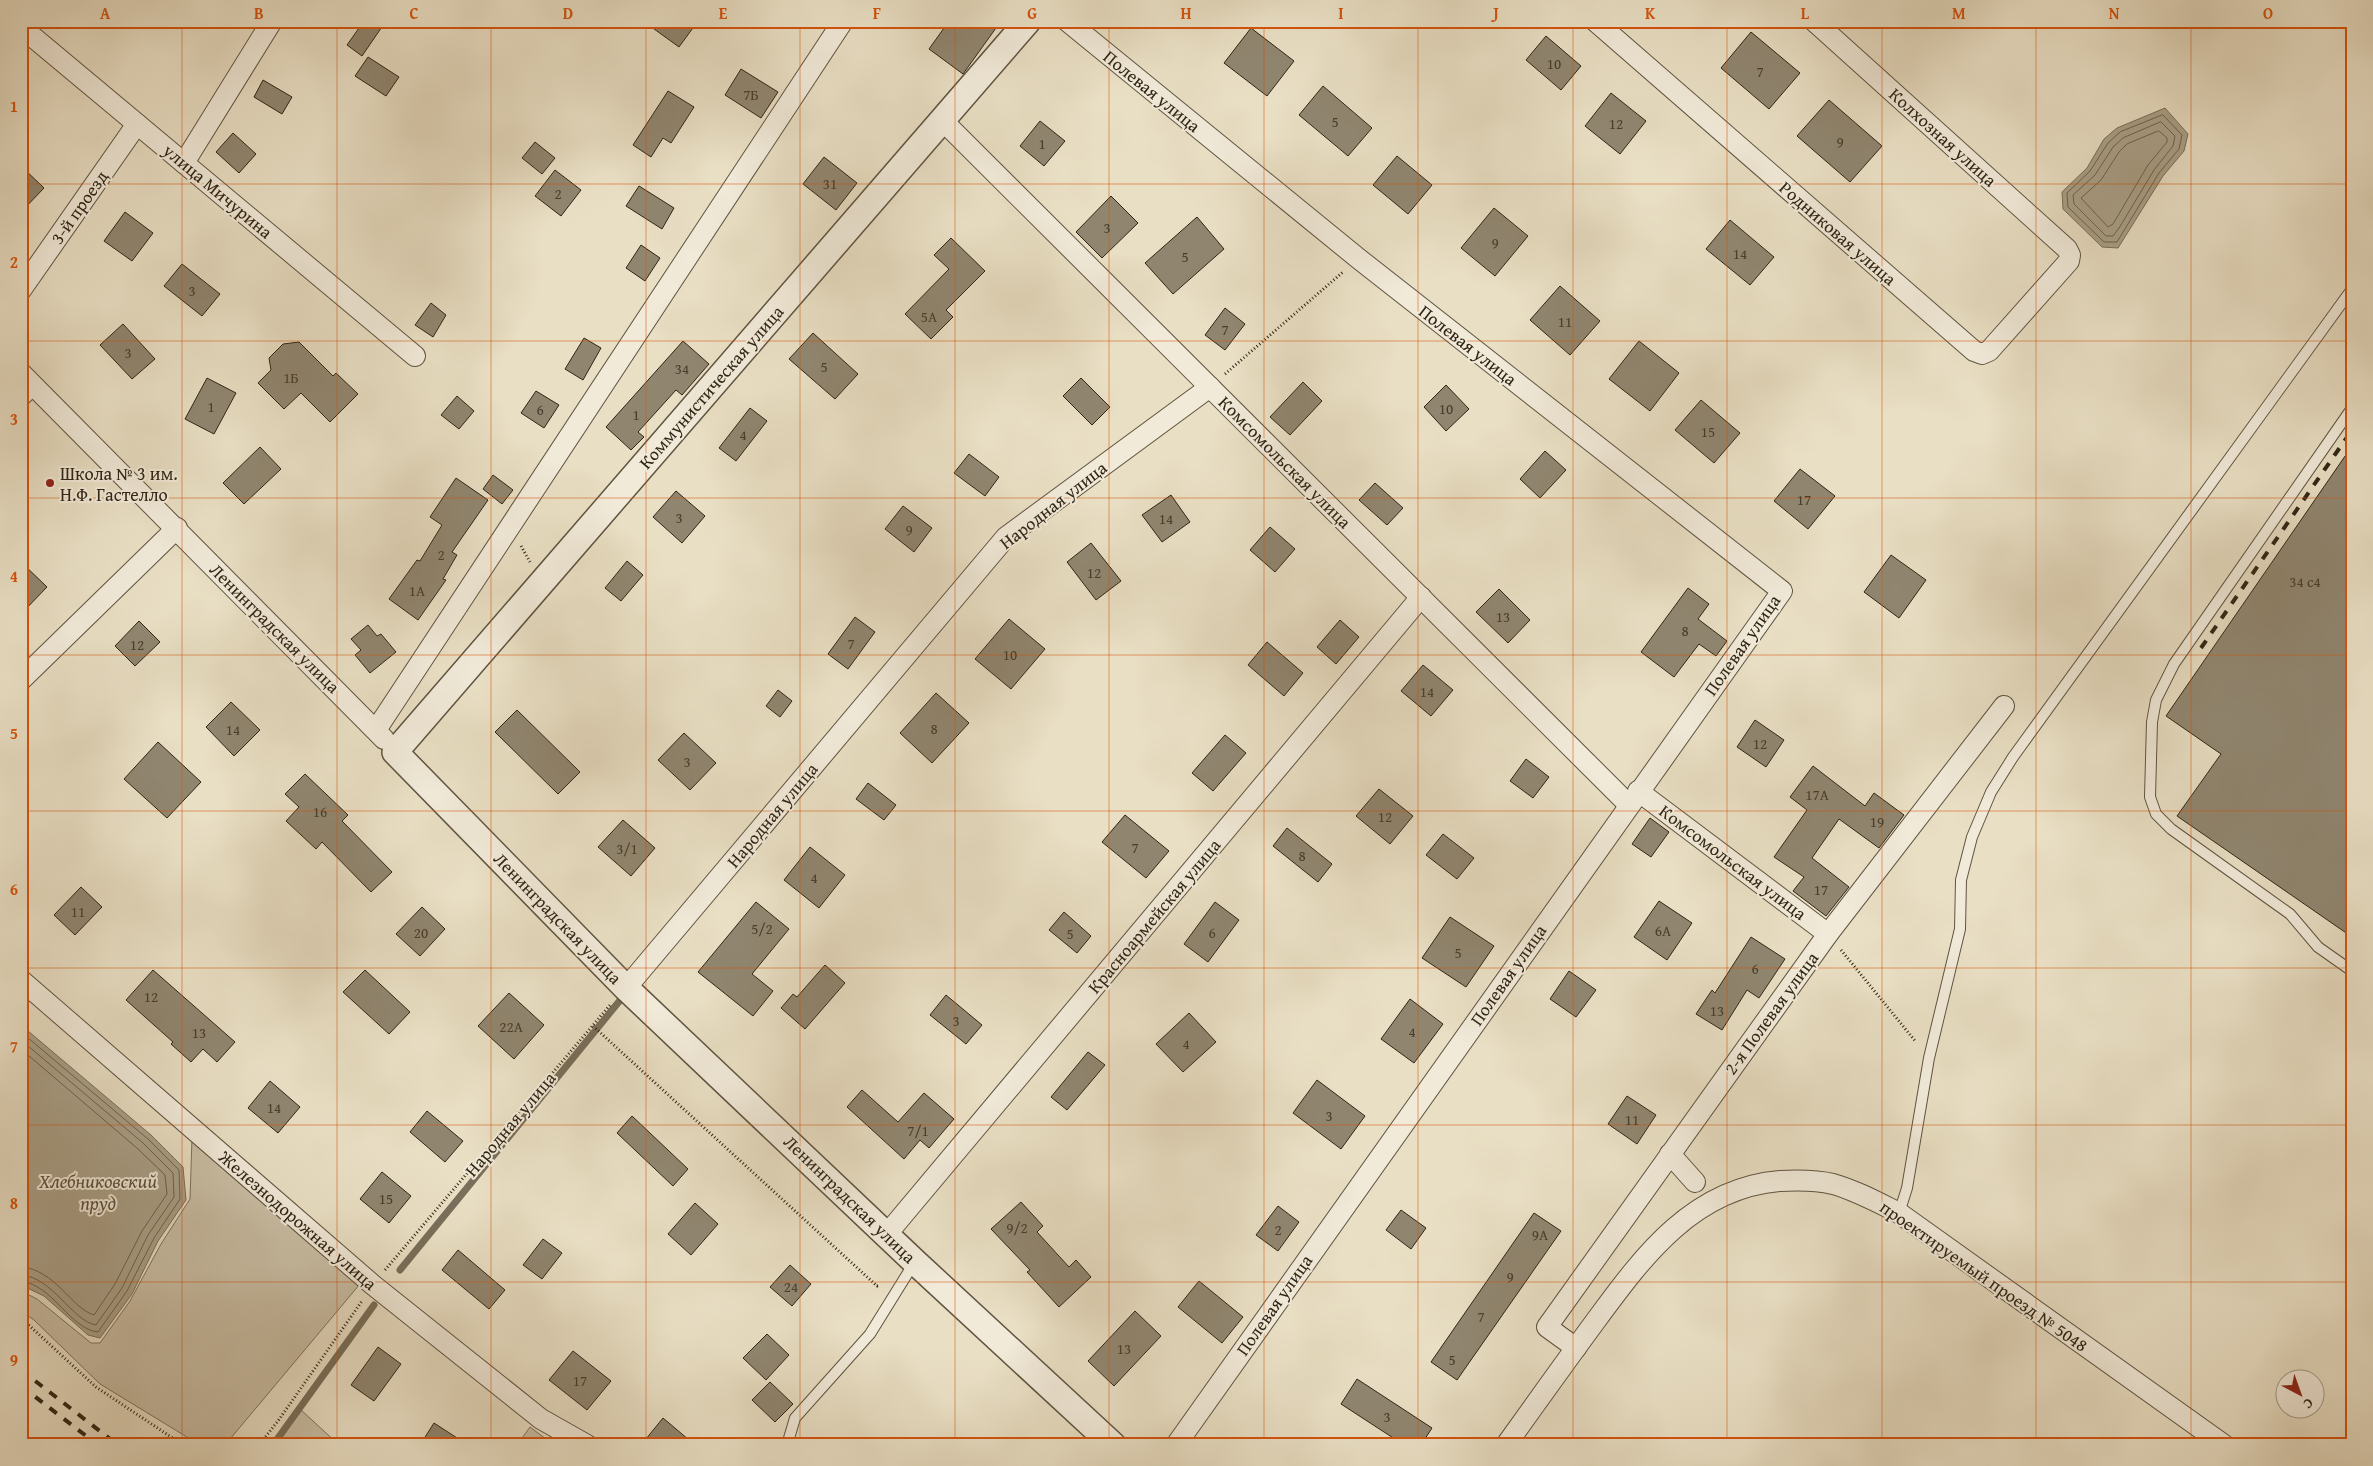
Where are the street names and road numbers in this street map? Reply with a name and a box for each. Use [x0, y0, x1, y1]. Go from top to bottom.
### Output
street label: Полевая улица [1098, 43, 1207, 139]
street label: Колхозная улица [1883, 81, 2003, 193]
street label: улица Мичурина [157, 136, 279, 245]
street label: 3-й проезд [44, 164, 114, 249]
street label: Родниковая улица [1774, 174, 1903, 292]
street label: Полевая улица [1413, 298, 1523, 392]
street label: Коммунистическая улица [632, 299, 790, 475]
street label: Комсомольская улица [1212, 389, 1358, 535]
street label: Народная улица [994, 454, 1113, 556]
street label: Ленинградская улица [204, 557, 347, 700]
street label: Полевая улица [1697, 589, 1787, 701]
street label: Народная улица [720, 756, 824, 873]
street label: Комсомольская улица [1654, 798, 1813, 927]
street label: Красноармейская улица [1081, 832, 1227, 999]
street label: Ленинградская улица [488, 846, 629, 991]
street label: Полевая улица [1463, 919, 1553, 1031]
street label: 2-я Полевая улица [1717, 946, 1825, 1080]
street label: Народная улица [458, 1065, 562, 1182]
street label: Ленинградская улица [778, 1129, 923, 1270]
street label: Железнодорожная улица [212, 1143, 383, 1297]
street label: проектируемый проезд № 5048 [1874, 1194, 2094, 1358]
street label: Полевая улица [1229, 1249, 1319, 1361]

